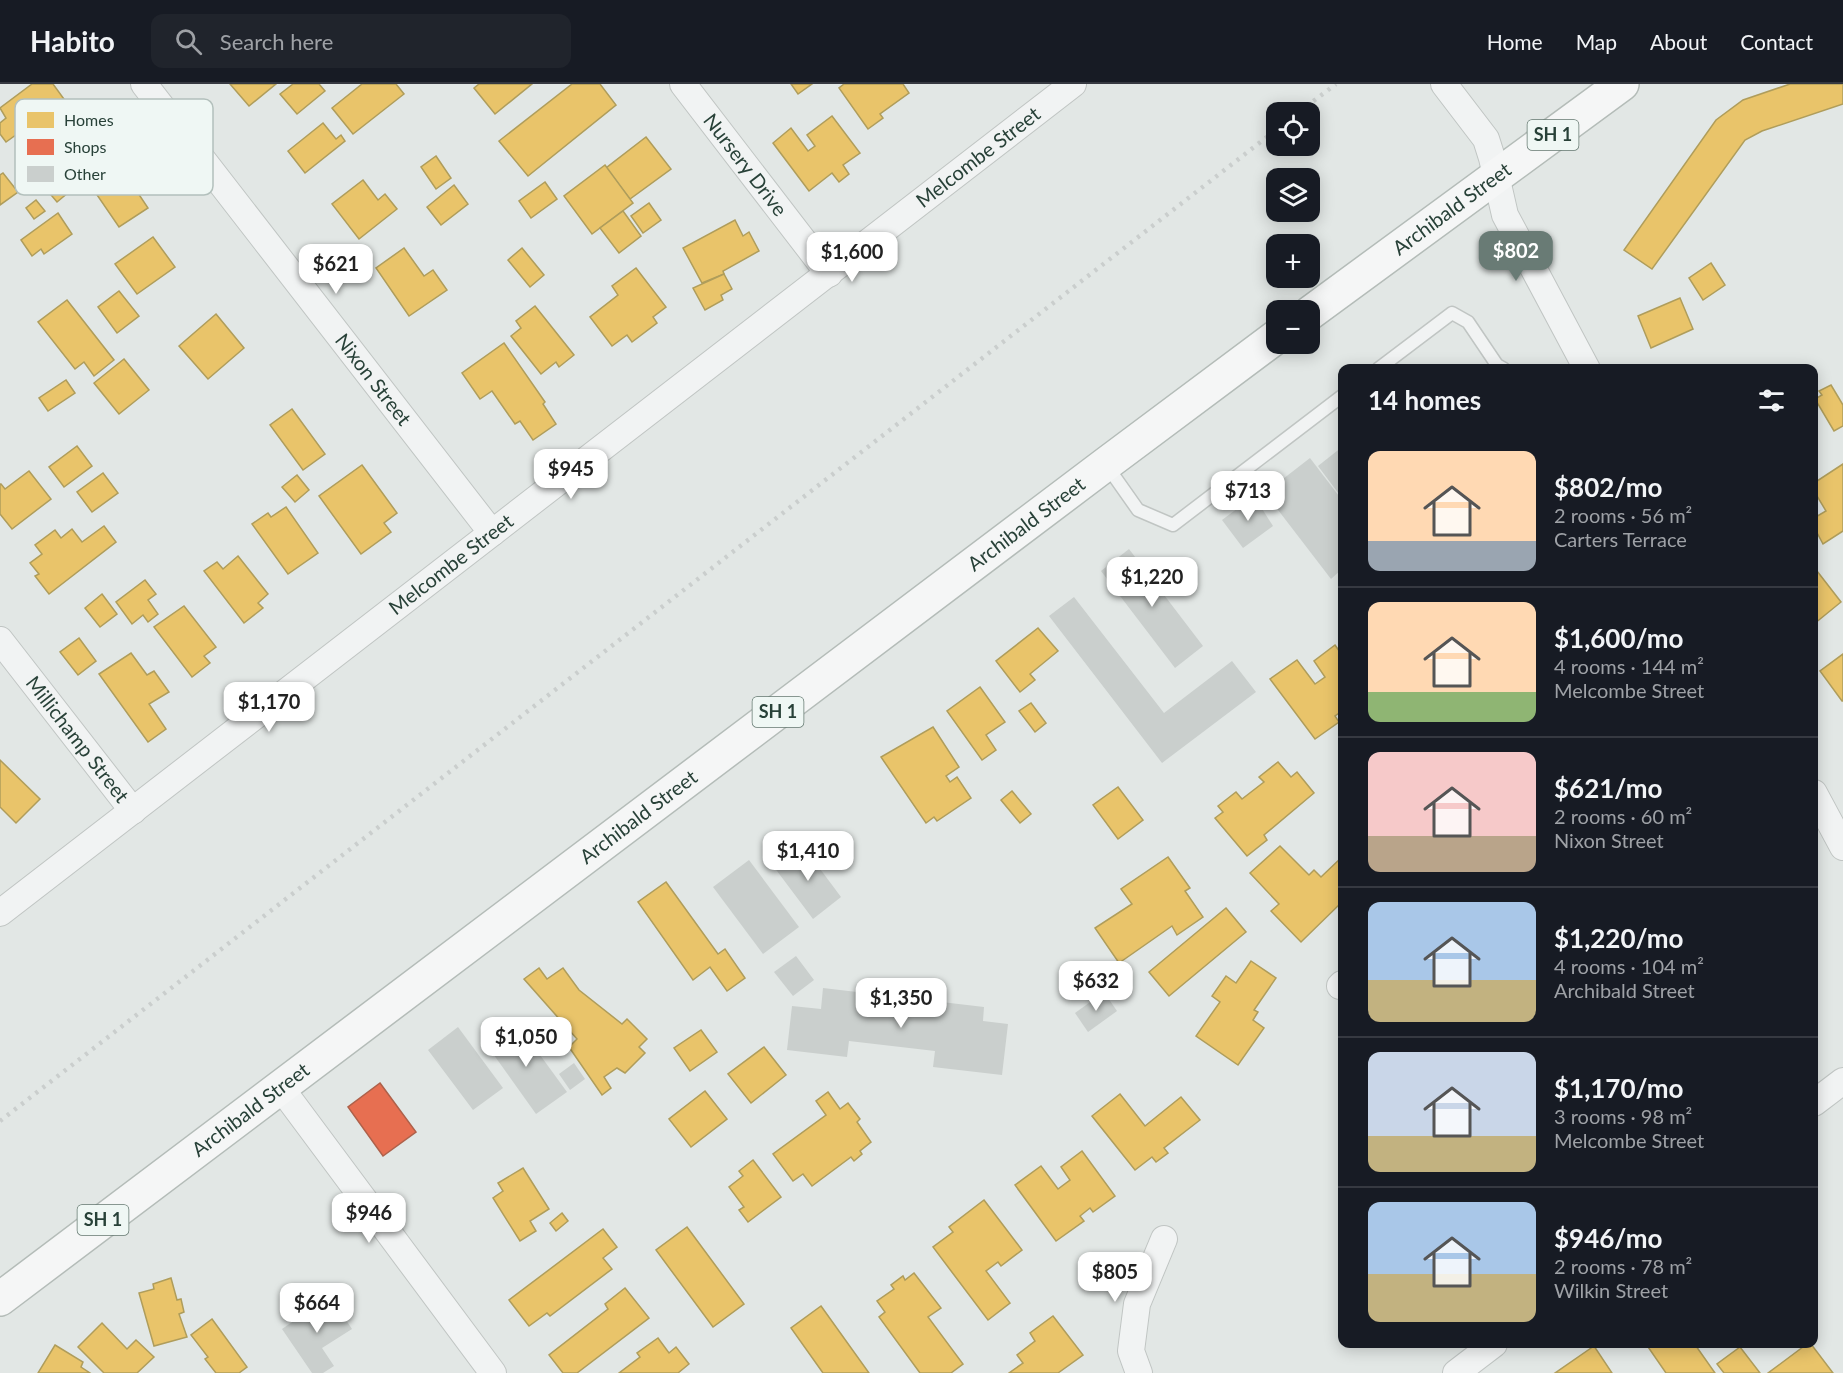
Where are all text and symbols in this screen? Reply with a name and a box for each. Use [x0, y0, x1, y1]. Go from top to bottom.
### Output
search box [151, 14, 571, 68]
text: Habito [30, 24, 115, 58]
icon: search [172, 25, 205, 58]
text: Search here [220, 28, 333, 55]
text: Home [1487, 29, 1543, 54]
text: Map [1576, 29, 1617, 54]
text: About [1650, 29, 1707, 54]
text: Contact [1740, 29, 1813, 54]
legend [15, 99, 213, 195]
street label: Melcombe Street [911, 101, 1044, 212]
map controls [1266, 102, 1320, 354]
button: locate [1266, 102, 1320, 156]
street label: Nursery Drive [699, 108, 793, 220]
text: Homes [64, 110, 114, 129]
road number: SH 1 [1528, 120, 1578, 150]
text: Shops [64, 137, 107, 156]
street label: Archibald Street [1387, 157, 1515, 259]
text: Other [64, 164, 106, 183]
button: layers [1266, 168, 1320, 222]
pin: $802 [1480, 231, 1552, 282]
pin: $1,600 [803, 232, 901, 283]
button: + [1266, 234, 1320, 288]
text: $802 [1493, 238, 1539, 262]
text: $1,600 [821, 239, 883, 263]
pin: $621 [300, 244, 372, 295]
text: $621 [313, 251, 359, 275]
button: − [1266, 300, 1320, 354]
street label: Nixon Street [331, 328, 417, 430]
text: 14 homes [1368, 384, 1481, 416]
icon: filters [1755, 384, 1788, 417]
pin: $945 [535, 449, 607, 500]
text: $945 [548, 456, 594, 480]
street label: Archibald Street [962, 471, 1089, 575]
pin: $713 [1212, 471, 1284, 522]
text: $802/mo [1554, 471, 1662, 503]
icon: home [1416, 475, 1488, 547]
text: $713 [1225, 478, 1271, 502]
text: 2 rooms · 56 m² [1554, 503, 1692, 527]
street label: Melcombe Street [384, 508, 517, 619]
text: Carters Terrace [1554, 527, 1687, 551]
pin: $1,220 [1103, 557, 1201, 608]
text: $1,220 [1121, 564, 1183, 588]
text: $1,600/mo [1554, 622, 1684, 654]
icon: home [1416, 626, 1488, 698]
text: 4 rooms · 144 m² [1554, 654, 1704, 678]
street label: Millichamp Street [21, 671, 135, 807]
text: Melcombe Street [1554, 678, 1704, 702]
pin: $1,170 [220, 682, 318, 733]
text: $1,170 [238, 689, 300, 713]
road number: SH 1 [752, 697, 804, 727]
street label: Archibald Street [574, 764, 701, 868]
text: $621/mo [1554, 772, 1662, 804]
icon: home [1416, 776, 1488, 848]
text: 2 rooms · 60 m² [1554, 804, 1692, 828]
text: Nixon Street [1554, 828, 1664, 852]
pin: $1,410 [759, 831, 857, 882]
text: $1,410 [777, 838, 839, 862]
text: $1,220/mo [1554, 922, 1684, 954]
icon: home [1416, 926, 1488, 998]
text: 4 rooms · 104 m² [1554, 954, 1704, 978]
pin: $632 [1060, 961, 1132, 1012]
text: $632 [1073, 968, 1119, 992]
pin: $1,350 [852, 978, 950, 1029]
text: Archibald Street [1554, 978, 1695, 1002]
text: $1,350 [870, 985, 932, 1009]
pin: $1,050 [477, 1017, 575, 1068]
text: $1,050 [495, 1024, 557, 1048]
street label: Archibald Street [187, 1057, 313, 1161]
text: $1,170/mo [1554, 1072, 1684, 1104]
icon: home [1416, 1076, 1488, 1148]
text: 3 rooms · 98 m² [1554, 1104, 1692, 1128]
text: Melcombe Street [1554, 1128, 1704, 1152]
pin: $946 [333, 1193, 405, 1244]
text: $946 [346, 1200, 392, 1224]
road number: SH 1 [78, 1205, 128, 1235]
text: $946/mo [1554, 1222, 1662, 1254]
icon: home [1416, 1226, 1488, 1298]
pin: $805 [1079, 1252, 1151, 1303]
text: 2 rooms · 78 m² [1554, 1254, 1692, 1278]
text: $805 [1092, 1259, 1138, 1283]
text: Wilkin Street [1554, 1278, 1668, 1302]
pin: $664 [281, 1283, 353, 1334]
text: $664 [294, 1290, 340, 1314]

